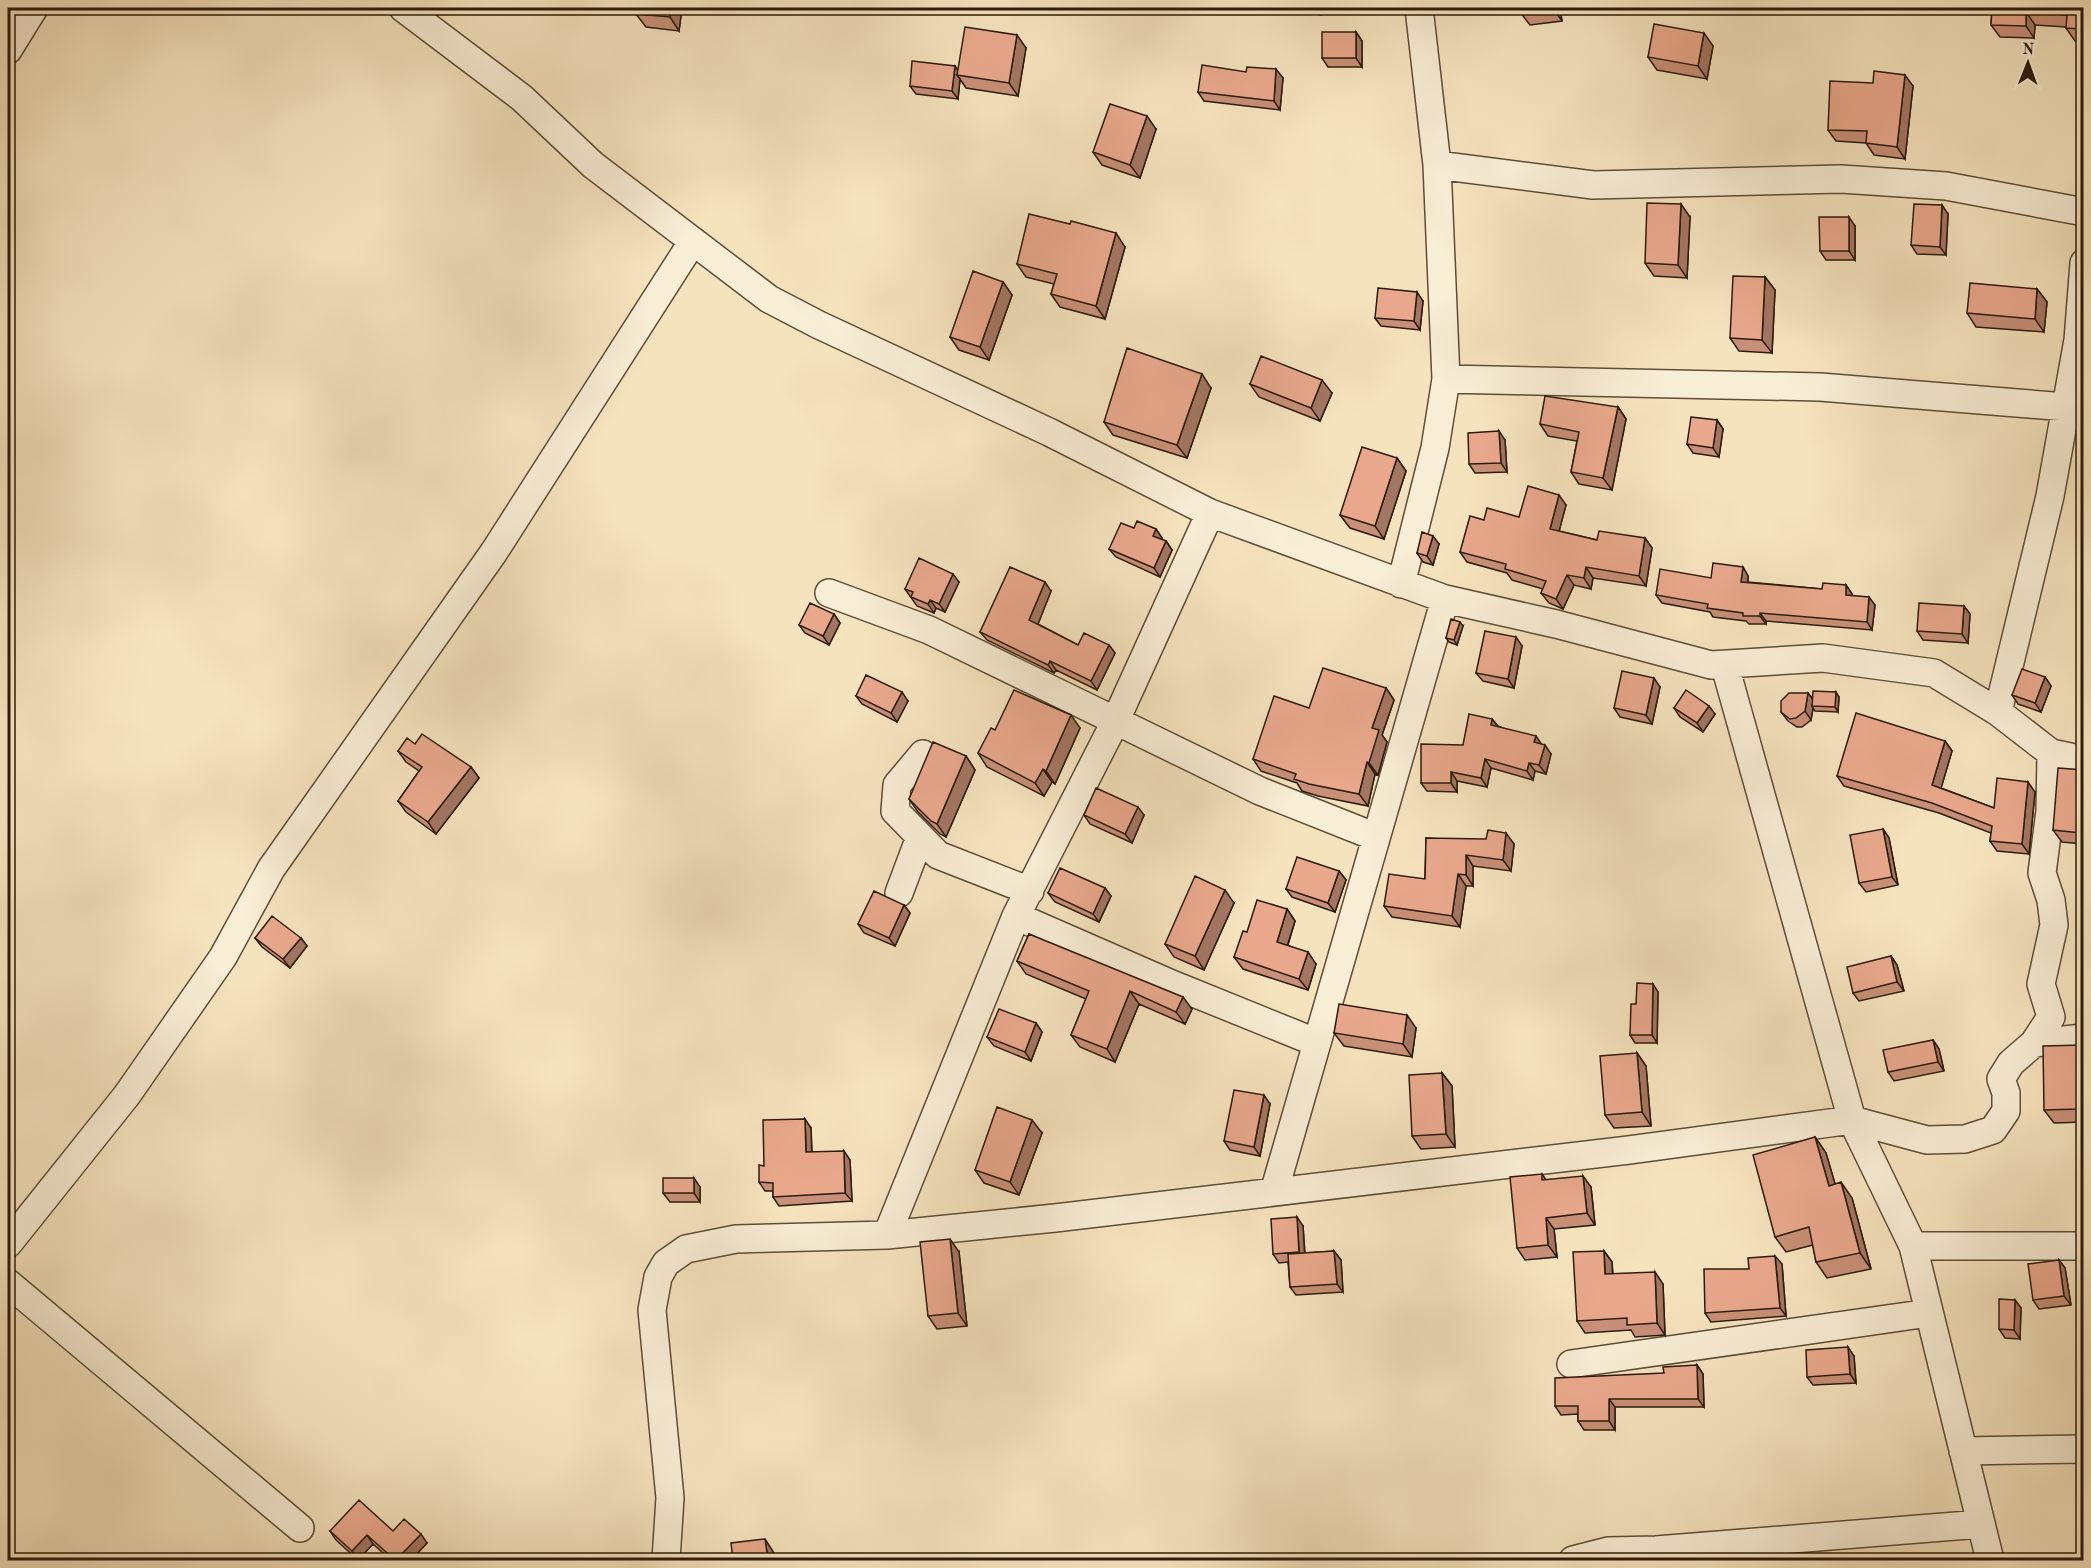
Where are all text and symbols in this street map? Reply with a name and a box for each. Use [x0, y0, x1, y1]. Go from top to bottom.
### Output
north arrow [1998, 33, 2058, 93]
text: N [2022, 42, 2035, 58]

